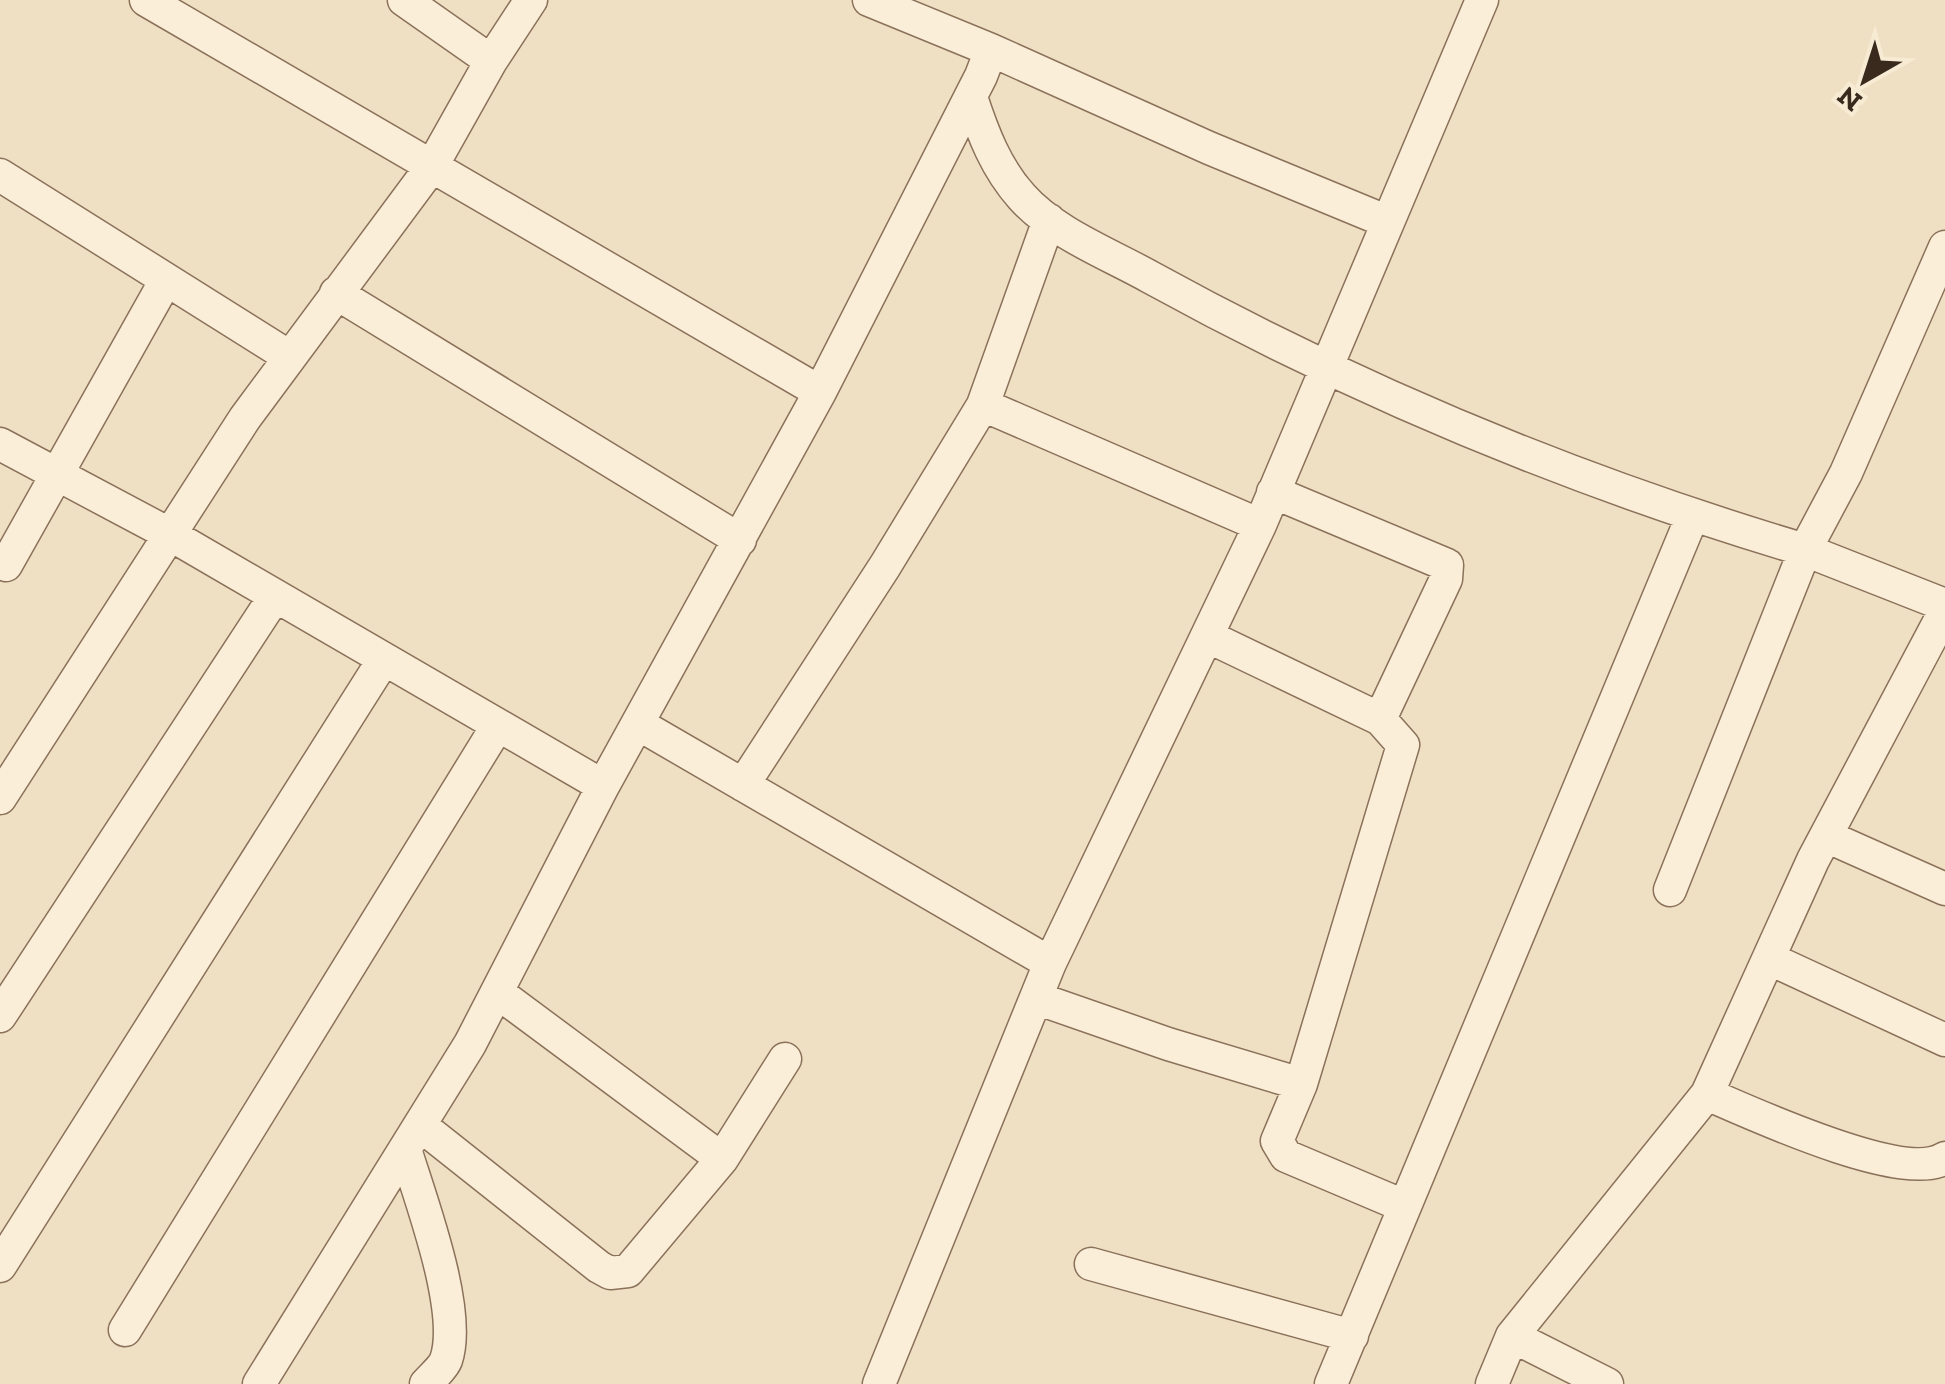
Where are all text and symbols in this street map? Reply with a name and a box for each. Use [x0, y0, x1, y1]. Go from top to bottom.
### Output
north arrow [1815, 30, 1915, 130]
text: N [1831, 80, 1868, 119]

